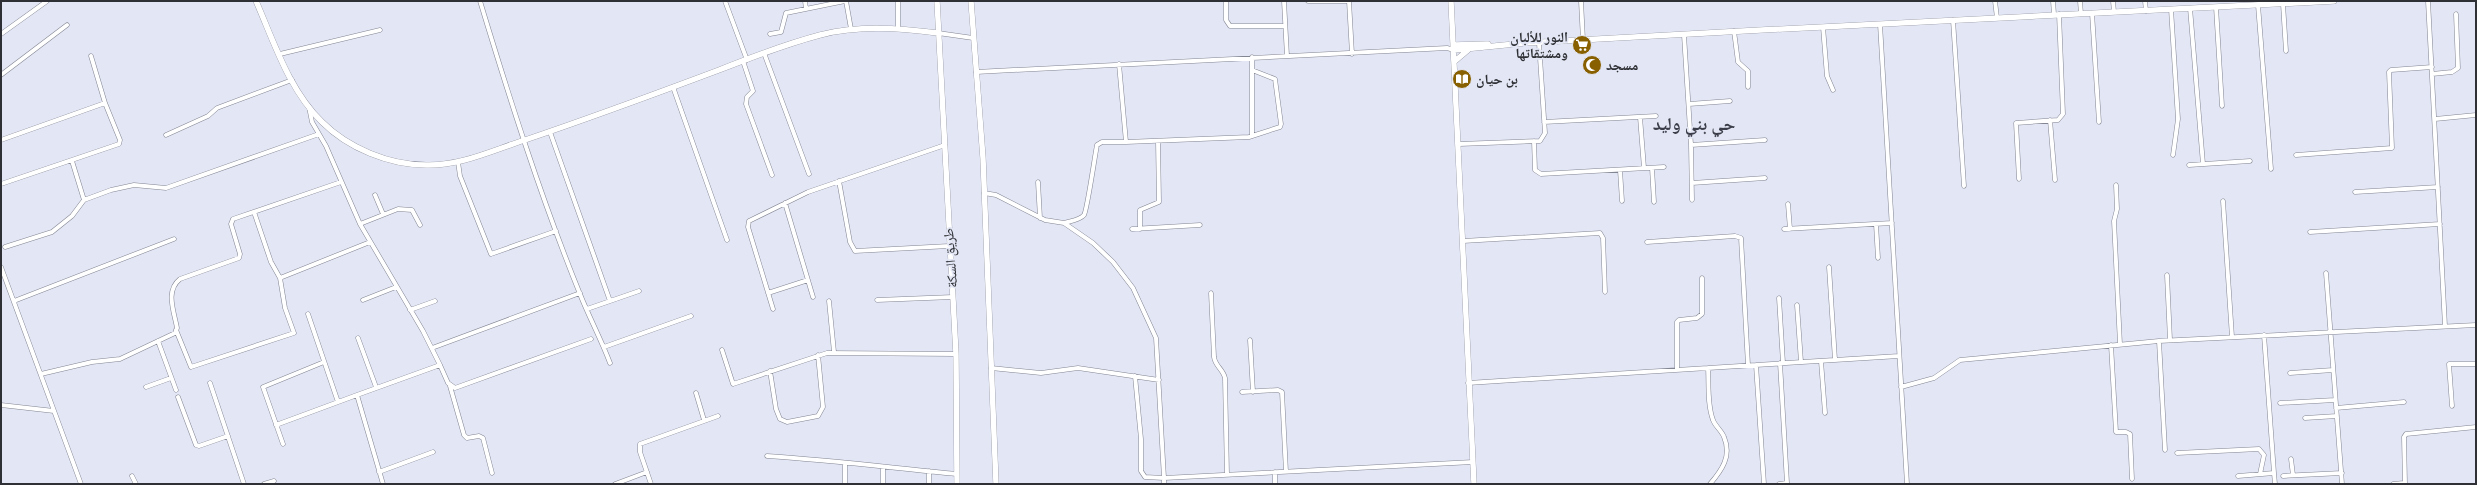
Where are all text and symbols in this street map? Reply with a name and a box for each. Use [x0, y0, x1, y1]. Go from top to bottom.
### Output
place label: النور للألبان ومشتقاتها [1510, 26, 1568, 63]
supermarket icon: النور للألبان ومشتقاتها [1571, 34, 1593, 56]
mosque icon: مسجد [1581, 54, 1603, 76]
place label: مسجد [1606, 54, 1638, 75]
library icon: بن حيان [1451, 68, 1473, 90]
place label: بن حيان [1476, 68, 1518, 89]
district label: حي بني وليد [1653, 110, 1736, 138]
street label: طريق السكة [937, 227, 962, 289]

